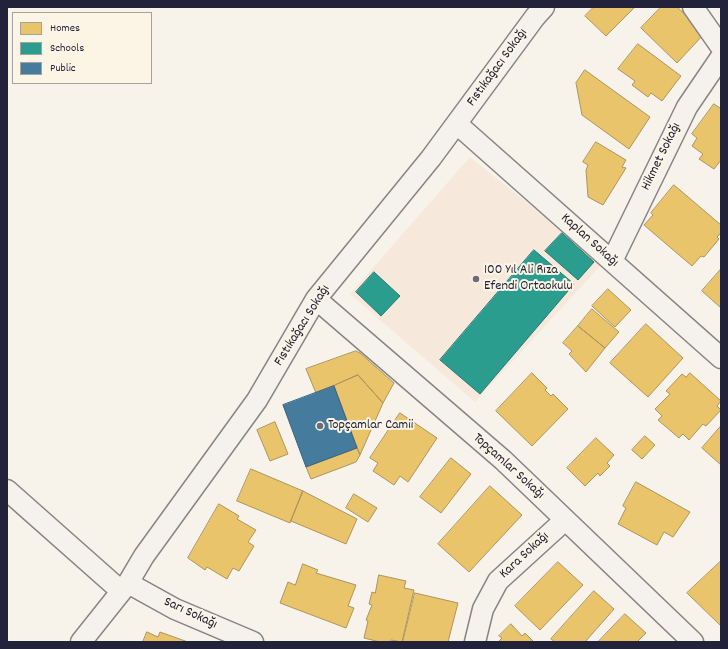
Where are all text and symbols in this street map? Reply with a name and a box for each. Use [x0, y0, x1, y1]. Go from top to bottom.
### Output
legend [12, 12, 152, 84]
text: Homes [50, 20, 80, 37]
street label: Fıstıkağacı Sokağı [464, 26, 532, 110]
text: Schools [50, 40, 84, 57]
text: Public [50, 60, 76, 77]
street label: Hikmet Sokağı [638, 120, 686, 194]
street label: Kaplan Sokağı [556, 211, 622, 271]
place label: 100 Yıl Ali Rıza Efendi Ortaokulu [484, 263, 573, 296]
marker: 100 Yıl Ali Rıza Efendi Ortaokulu [471, 274, 481, 284]
street label: Fıstıkağacı Sokağı [271, 282, 335, 370]
place label: Topçamlar Camii [328, 418, 413, 434]
marker: Topçamlar Camii [315, 421, 325, 431]
street label: Topçamlar Sokağı [469, 430, 547, 504]
street label: Kara Sokağı [497, 529, 553, 583]
street label: Sarı Sokağı [161, 594, 219, 634]

